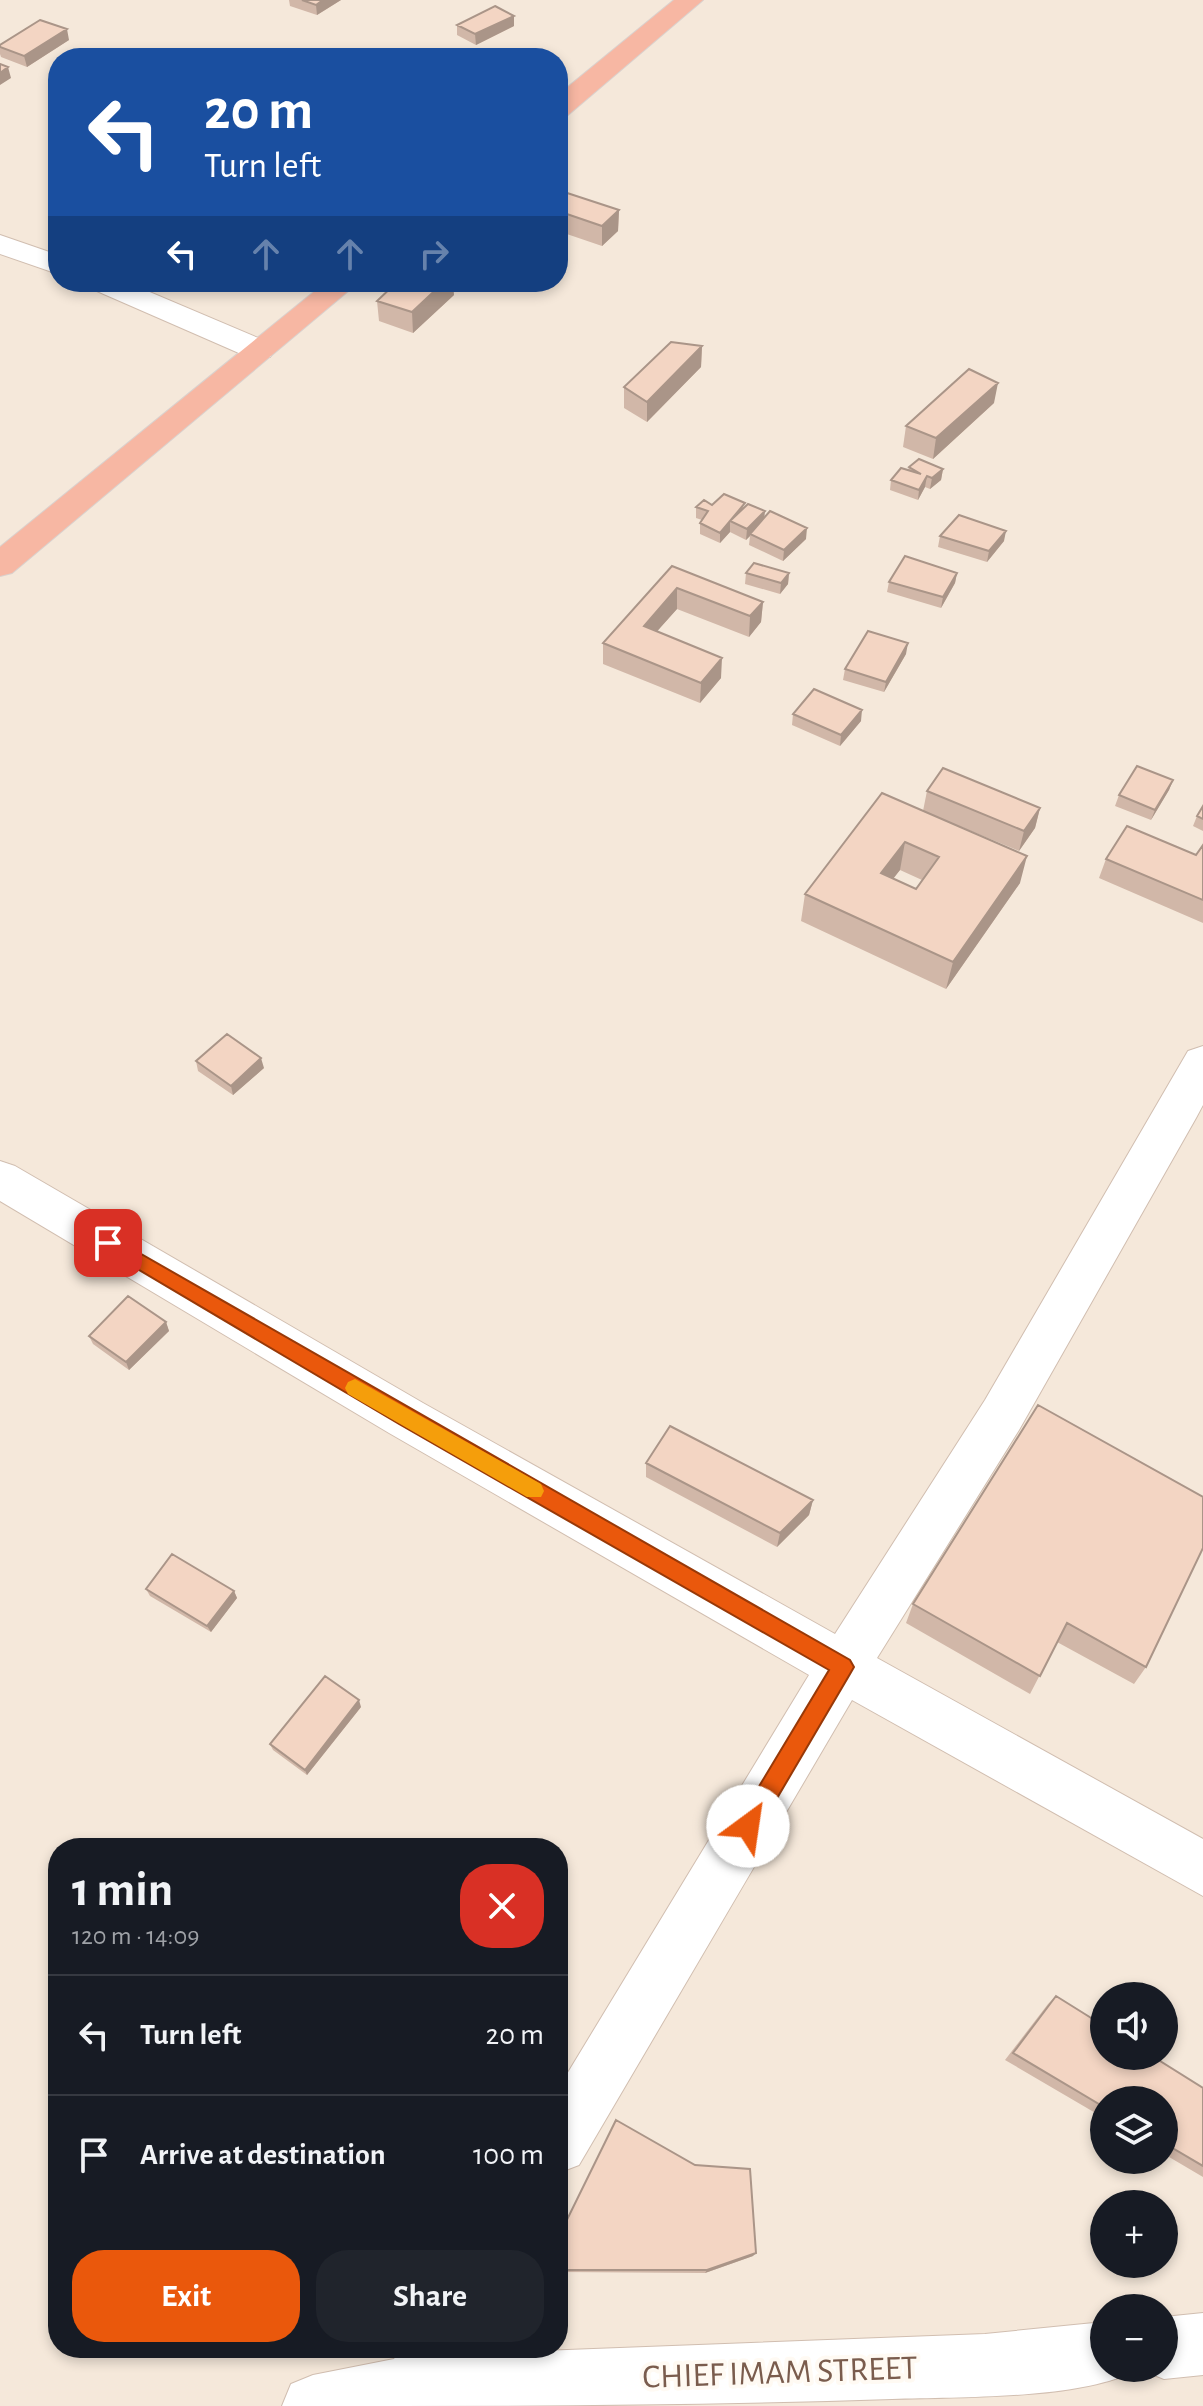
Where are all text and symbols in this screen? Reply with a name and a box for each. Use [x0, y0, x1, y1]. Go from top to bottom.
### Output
icon: left [72, 80, 176, 184]
text: 20 m [204, 83, 313, 139]
text: Turn left [204, 148, 321, 184]
icon: left [160, 232, 204, 276]
icon: ahead [244, 232, 288, 276]
icon: ahead [328, 232, 372, 276]
icon: right [412, 232, 456, 276]
pin [74, 1209, 142, 1277]
icon: arrive [86, 1221, 130, 1265]
position arrow [706, 1784, 790, 1868]
button: close [460, 1864, 544, 1948]
text: 1 min [72, 1867, 173, 1915]
text: 120 m · 14:09 [72, 1923, 199, 1949]
map controls [1090, 1982, 1178, 2382]
button: sound [1090, 1982, 1178, 2070]
icon: left [72, 2013, 116, 2057]
text: Turn left [140, 2020, 241, 2050]
text: 20 m [486, 2020, 544, 2050]
button: layers [1090, 2086, 1178, 2174]
icon: arrive [72, 2133, 116, 2177]
text: Arrive at destination [140, 2140, 386, 2170]
text: 100 m [473, 2140, 544, 2170]
button: + [1090, 2190, 1178, 2278]
button: Exit [72, 2250, 300, 2342]
button: Share [316, 2250, 544, 2342]
button: − [1090, 2294, 1178, 2382]
street label: CHIEF IMAM STREET [642, 2351, 918, 2395]

